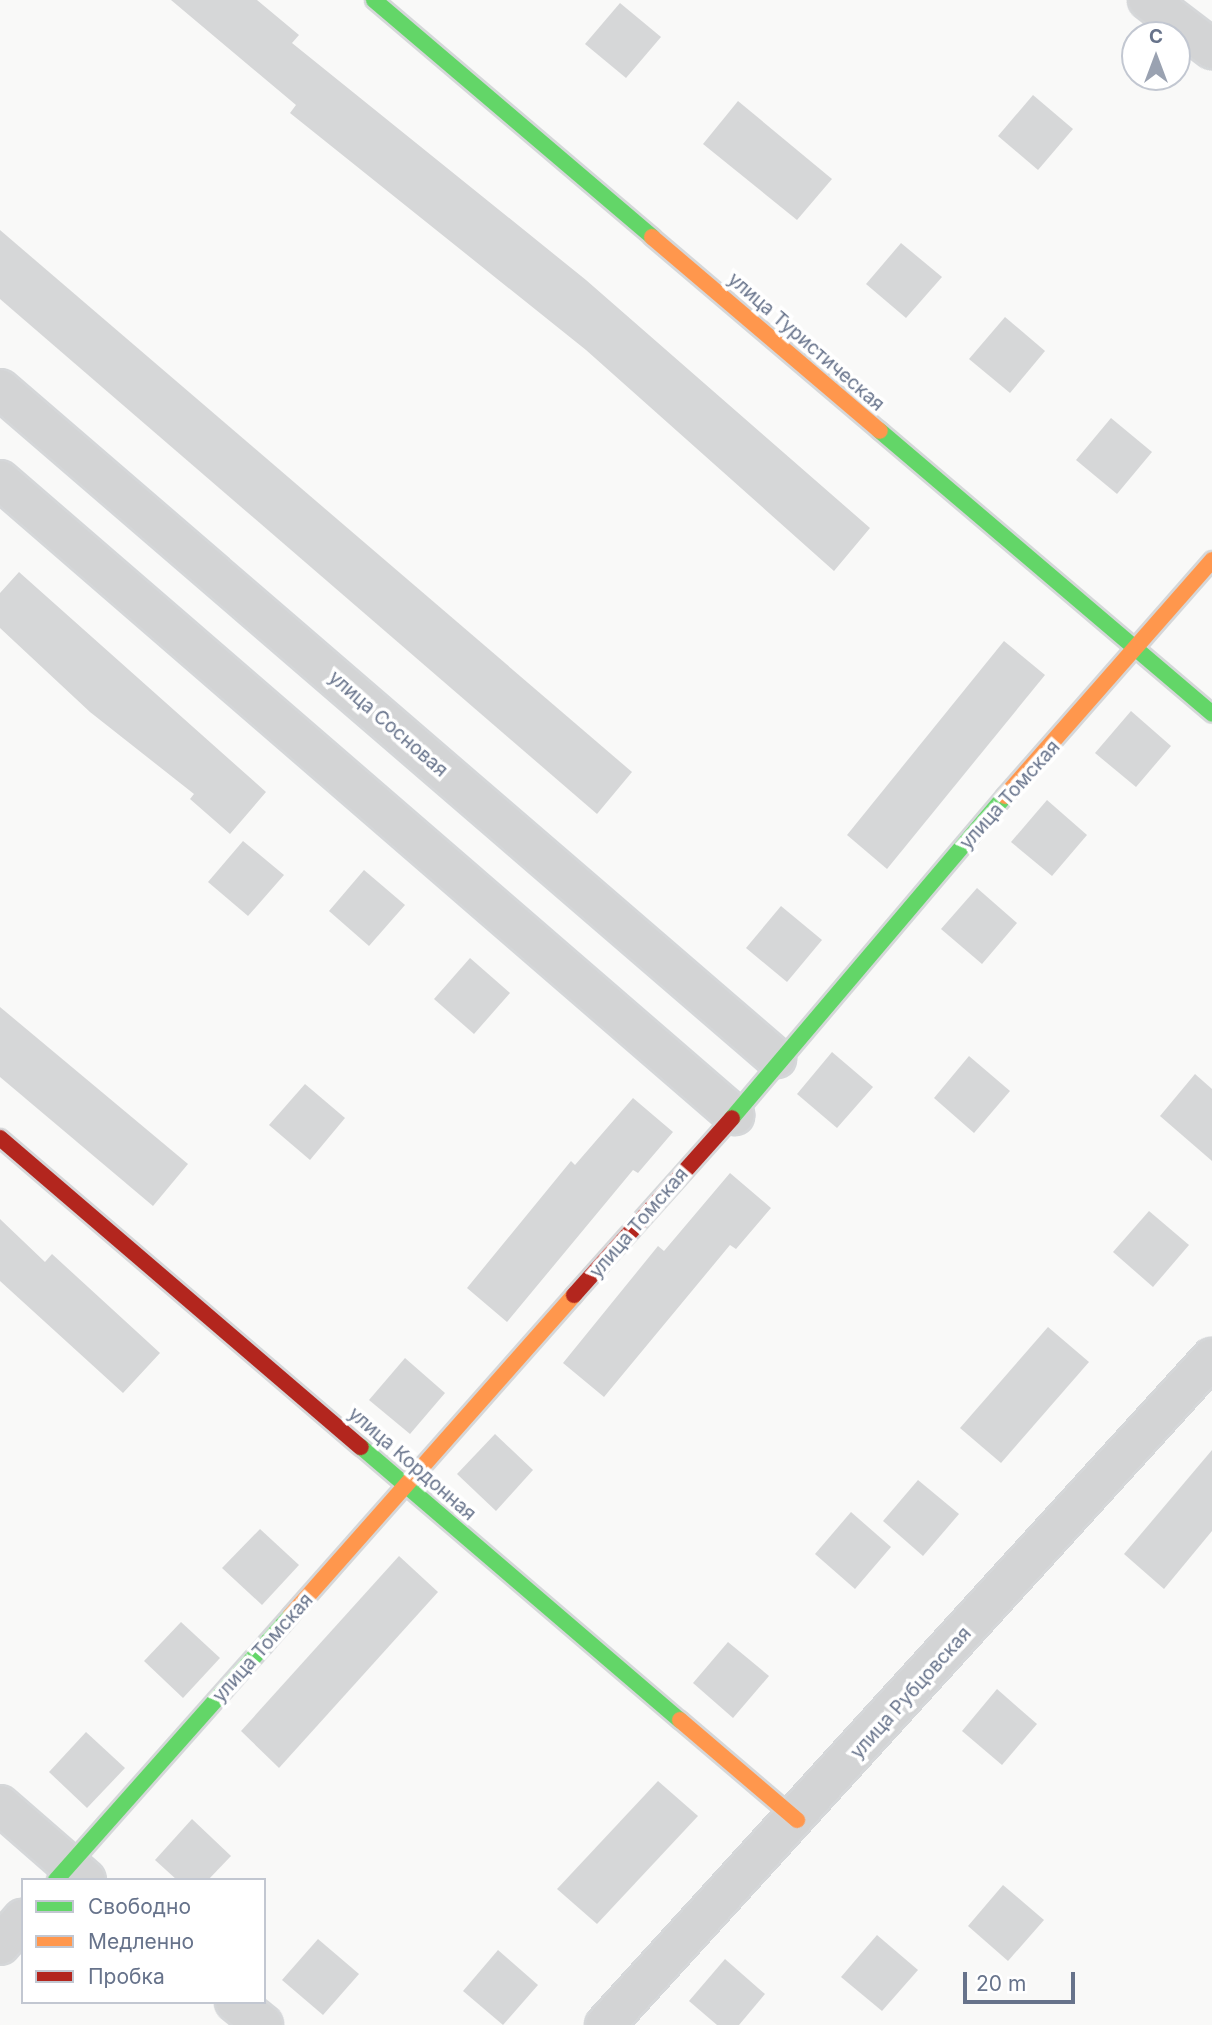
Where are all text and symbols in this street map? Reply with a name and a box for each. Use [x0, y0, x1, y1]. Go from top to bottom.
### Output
north arrow [1121, 21, 1191, 91]
text: С [1149, 25, 1163, 48]
street label: улица Туристическая [723, 268, 889, 416]
street label: улица Сосновая [324, 666, 452, 782]
street label: улица Томская [955, 736, 1065, 854]
street label: улица Томская [585, 1163, 693, 1283]
street label: улица Кордонная [344, 1402, 480, 1526]
street label: улица Томская [208, 1589, 318, 1707]
street label: улица Рубцовская [846, 1622, 976, 1764]
legend [21, 1878, 266, 2004]
text: Свободно [88, 1894, 191, 1919]
text: Медленно [88, 1929, 194, 1954]
scale bar [967, 1958, 1079, 2002]
text: Пробка [88, 1964, 165, 1989]
text: 20 m [976, 1971, 1026, 1996]

